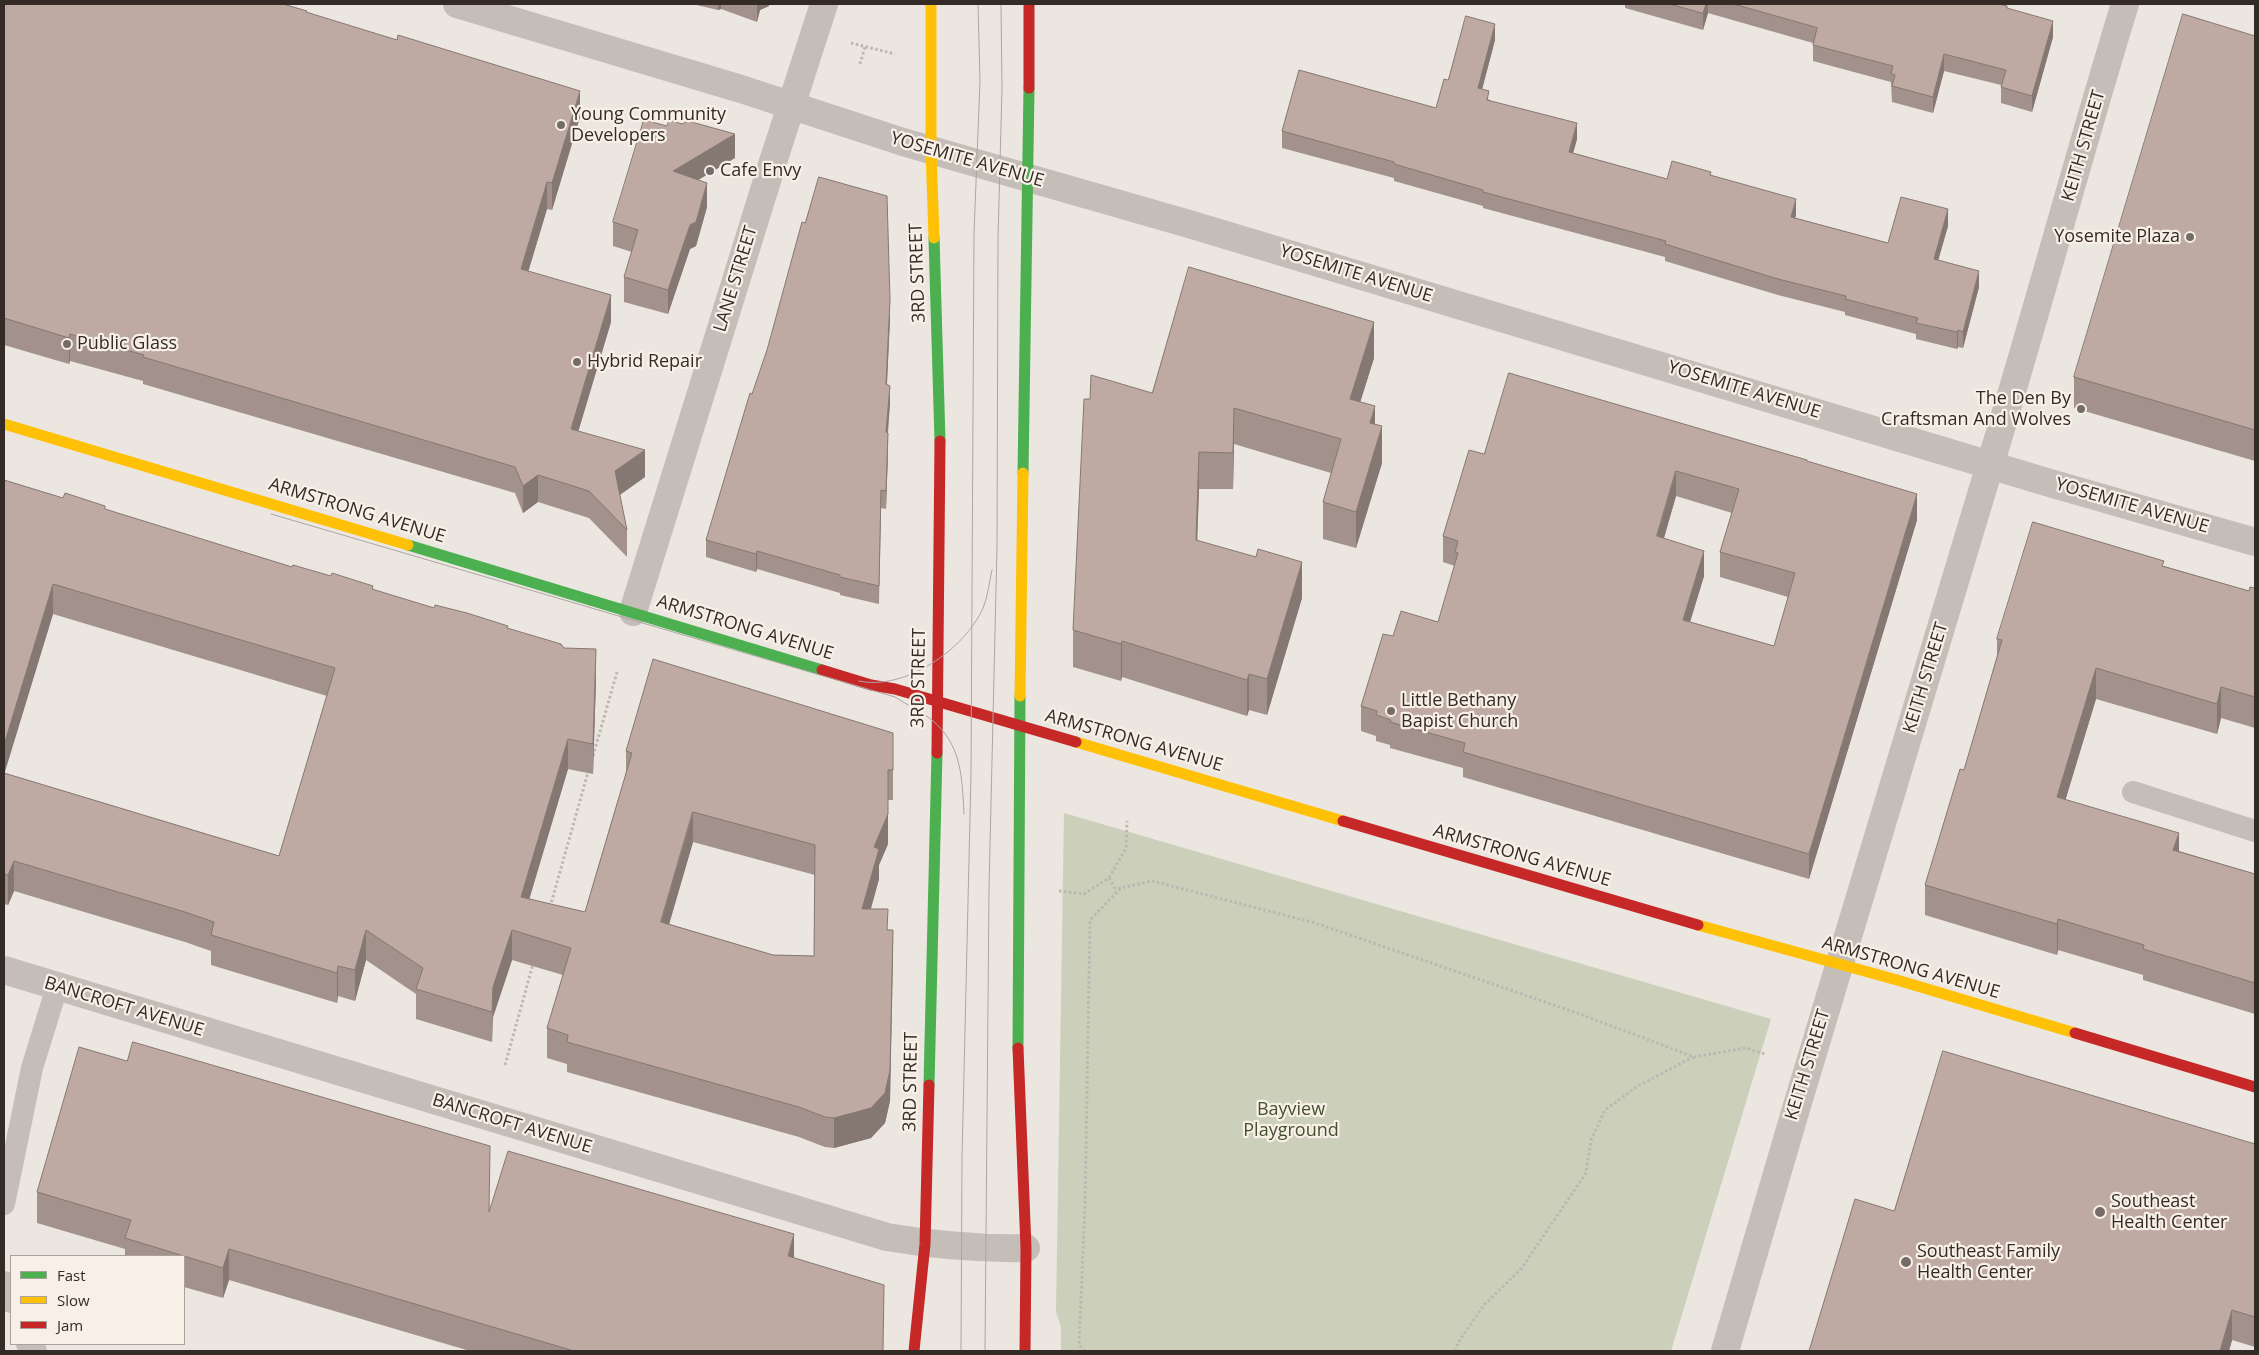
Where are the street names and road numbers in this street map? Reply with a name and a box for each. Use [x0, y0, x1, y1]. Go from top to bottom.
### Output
street label: KEITH STREET [2058, 88, 2110, 204]
street label: YOSEMITE AVENUE [888, 128, 1046, 192]
street label: LANE STREET [710, 223, 762, 335]
street label: 3RD STREET [905, 223, 931, 323]
street label: YOSEMITE AVENUE [1277, 240, 1435, 308]
street label: YOSEMITE AVENUE [1665, 356, 1823, 424]
street label: ARMSTRONG AVENUE [266, 474, 448, 548]
street label: YOSEMITE AVENUE [2053, 474, 2211, 538]
street label: ARMSTRONG AVENUE [654, 591, 836, 665]
street label: KEITH STREET [1899, 620, 1953, 736]
street label: 3RD STREET [907, 628, 931, 728]
street label: ARMSTRONG AVENUE [1043, 705, 1225, 777]
street label: ARMSTRONG AVENUE [1431, 820, 1613, 892]
street label: ARMSTRONG AVENUE [1820, 932, 2002, 1004]
street label: BANCROFT AVENUE [42, 972, 206, 1042]
street label: KEITH STREET [1781, 1007, 1835, 1123]
street label: 3RD STREET [899, 1032, 923, 1132]
street label: BANCROFT AVENUE [430, 1089, 594, 1159]

